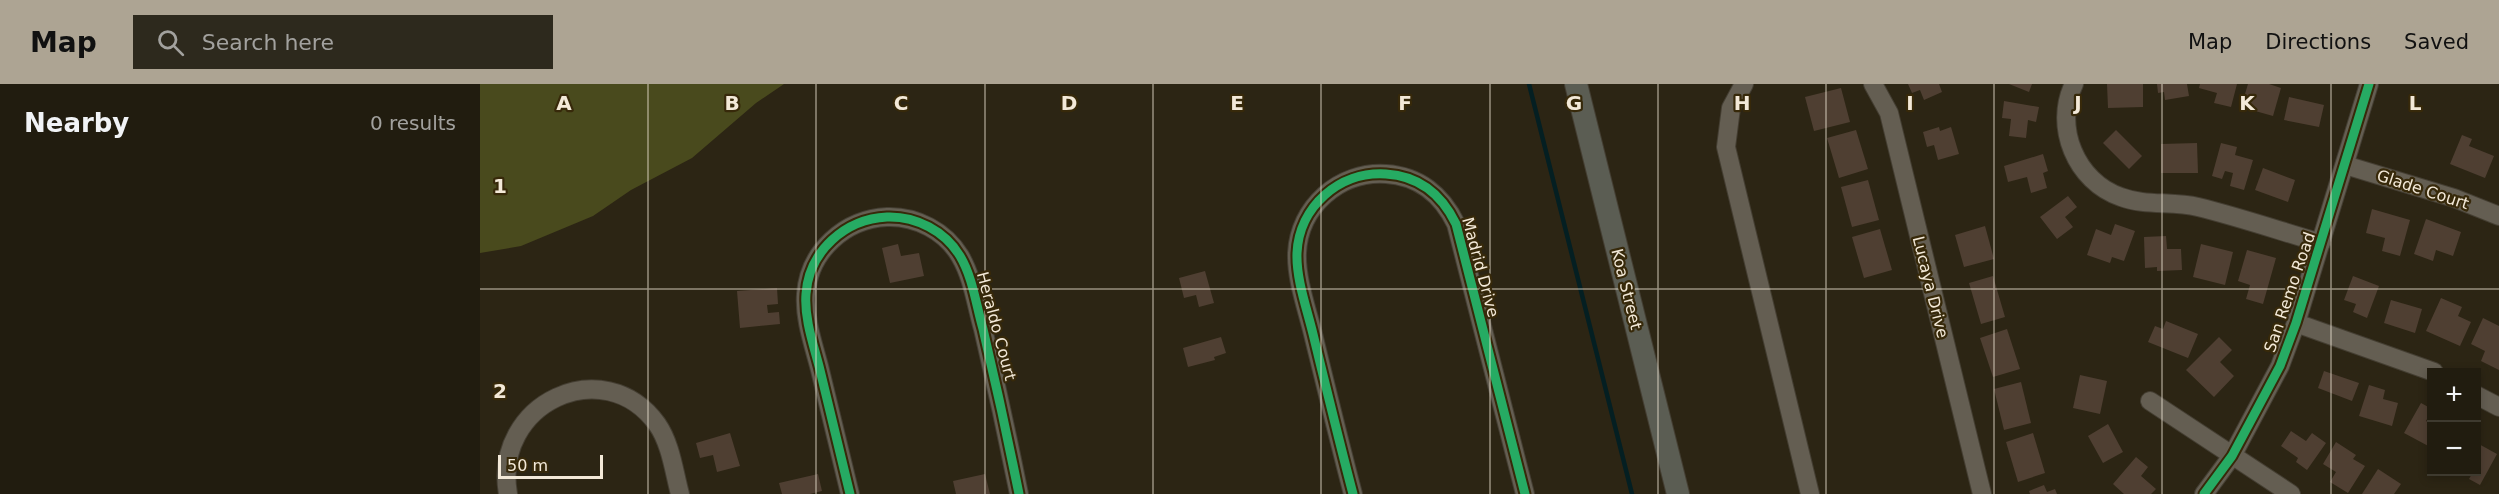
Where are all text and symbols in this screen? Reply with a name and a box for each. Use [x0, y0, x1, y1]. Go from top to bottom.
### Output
search box [133, 15, 553, 69]
text: Map [30, 26, 97, 59]
icon: search [154, 26, 187, 59]
text: Search here [202, 30, 334, 55]
text: Map [2188, 30, 2232, 54]
text: Directions [2265, 30, 2371, 54]
text: Saved [2404, 30, 2469, 54]
text: A [556, 91, 572, 115]
text: B [724, 91, 740, 115]
text: C [894, 91, 908, 115]
text: D [1061, 91, 1077, 115]
text: E [1230, 91, 1244, 115]
text: F [1398, 91, 1412, 115]
text: G [1566, 91, 1582, 115]
text: H [1734, 91, 1750, 115]
text: I [1906, 91, 1914, 115]
text: J [2072, 91, 2082, 115]
text: K [2239, 91, 2256, 115]
text: L [2409, 91, 2422, 115]
text: Nearby [24, 108, 129, 138]
text: 0 results [370, 111, 456, 135]
street label: Glade Court [2374, 166, 2471, 213]
text: 1 [493, 174, 507, 198]
street label: Madrid Drive [1458, 215, 1503, 319]
street label: San Remo Road [2260, 229, 2319, 355]
street label: Lucaya Drive [1909, 234, 1952, 340]
street label: Koa Street [1607, 247, 1646, 332]
street label: Heraldo Court [973, 270, 1020, 383]
map controls [2427, 368, 2481, 476]
button: + [2427, 368, 2481, 422]
text: 2 [493, 379, 507, 403]
button: − [2427, 422, 2481, 476]
scale bar [498, 452, 603, 480]
text: 50 m [507, 456, 548, 475]

